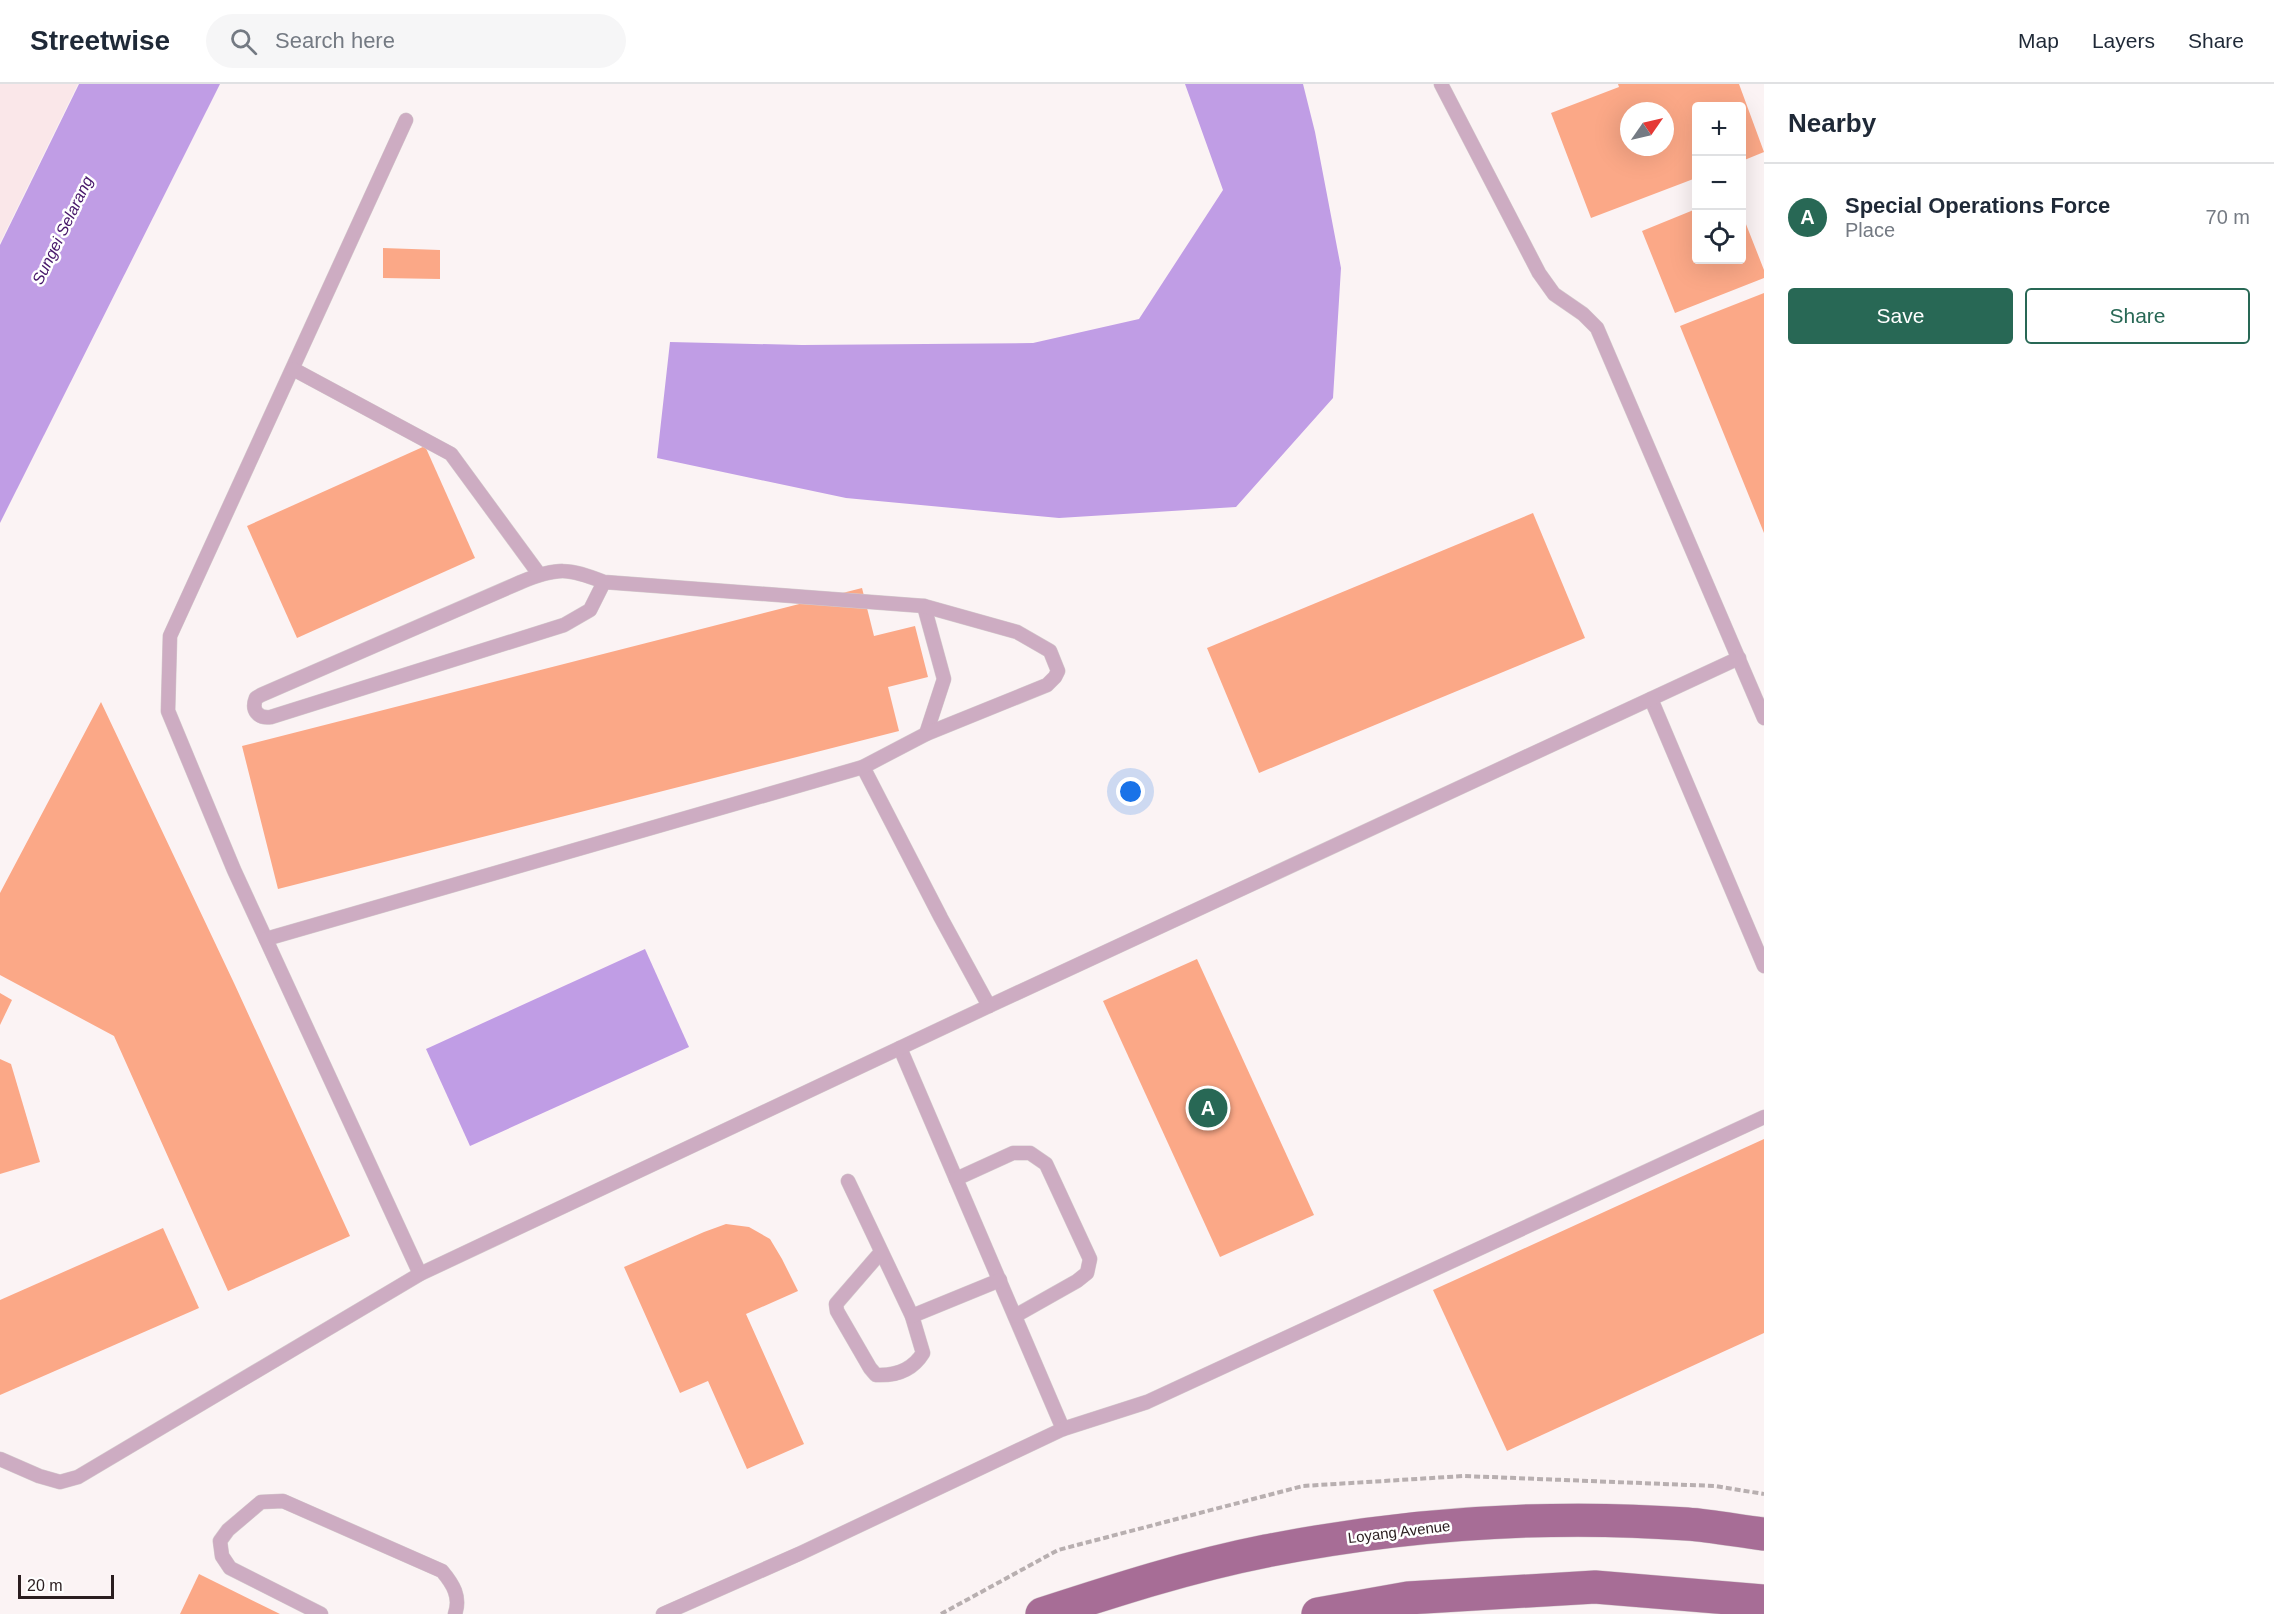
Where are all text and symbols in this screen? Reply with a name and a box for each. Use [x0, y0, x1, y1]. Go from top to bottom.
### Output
search box [206, 14, 626, 68]
text: Streetwise [30, 25, 170, 56]
icon: search [227, 25, 260, 58]
text: Search here [275, 28, 395, 53]
text: Map [2018, 29, 2059, 52]
text: Layers [2092, 29, 2155, 52]
text: Share [2188, 29, 2244, 52]
north arrow [1620, 102, 1674, 156]
map controls [1692, 102, 1746, 264]
button: + [1692, 102, 1746, 156]
text: Nearby [1788, 108, 1876, 138]
button: − [1692, 156, 1746, 210]
water label: Sungei Selarang [29, 173, 96, 287]
text: Special Operations Force [1845, 193, 2110, 218]
text: A [1800, 206, 1815, 228]
text: 70 m [2206, 206, 2250, 228]
button: locate [1692, 210, 1746, 264]
text: Place [1845, 219, 1895, 241]
button: Save [1788, 288, 2013, 344]
button: Share [2025, 288, 2250, 344]
your location [1116, 777, 1145, 806]
pin: A [1188, 1086, 1228, 1130]
street label: Loyang Avenue [1347, 1517, 1451, 1546]
scale bar [18, 1572, 114, 1600]
text: 20 m [27, 1577, 63, 1594]

